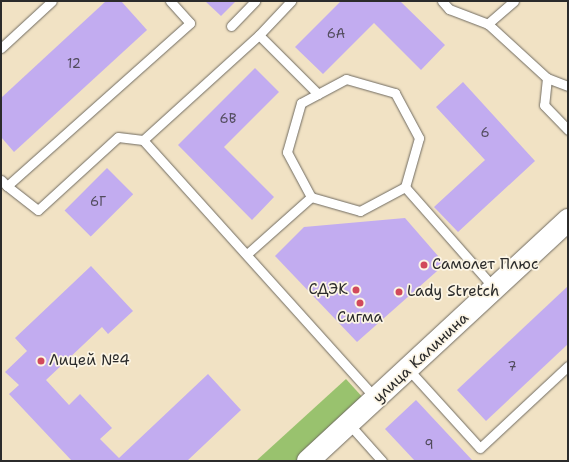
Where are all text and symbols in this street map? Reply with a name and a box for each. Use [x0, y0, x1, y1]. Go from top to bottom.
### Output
house number: 6А [327, 26, 345, 42]
house number: 12 [67, 56, 81, 72]
house number: 6В [220, 111, 236, 127]
house number: 6 [480, 125, 490, 141]
house number: 6Г [90, 194, 106, 210]
place label: Самолет Плюс [432, 256, 538, 274]
marker: Самолет Плюс [419, 260, 429, 270]
place label: СДЭК [308, 281, 348, 299]
place label: Lady Stretch [407, 283, 499, 301]
marker: СДЭК [351, 285, 361, 295]
marker: Lady Stretch [394, 287, 404, 297]
marker: Сигма [355, 298, 365, 308]
place label: Сигма [337, 309, 383, 327]
street label: улица Калинина [370, 309, 472, 407]
place label: Лицей №4 [49, 352, 130, 370]
marker: Лицей №4 [36, 356, 46, 366]
house number: 7 [507, 359, 517, 375]
house number: 9 [424, 437, 434, 453]

